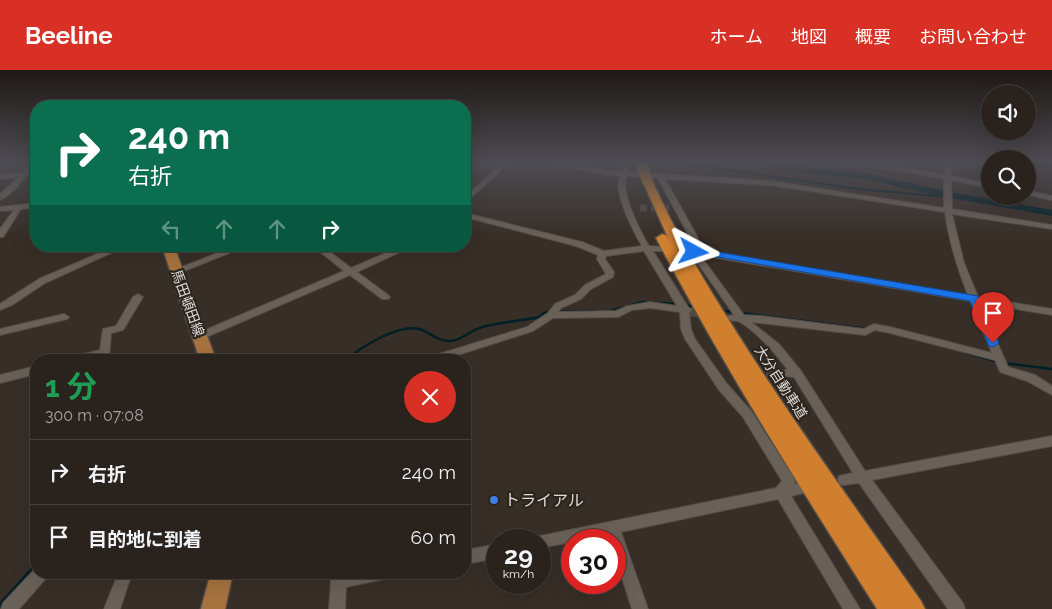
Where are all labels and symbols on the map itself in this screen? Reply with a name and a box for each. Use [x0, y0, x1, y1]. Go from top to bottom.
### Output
position arrow [667, 225, 719, 277]
street label: 馬田頓田線 [169, 267, 207, 339]
pin [972, 292, 1014, 343]
street label: 大分自動車道 [751, 342, 811, 422]
place label: トライアル [504, 491, 584, 510]
marker: トライアル [488, 494, 500, 506]
speed limit sign: 30 [561, 529, 626, 594]

